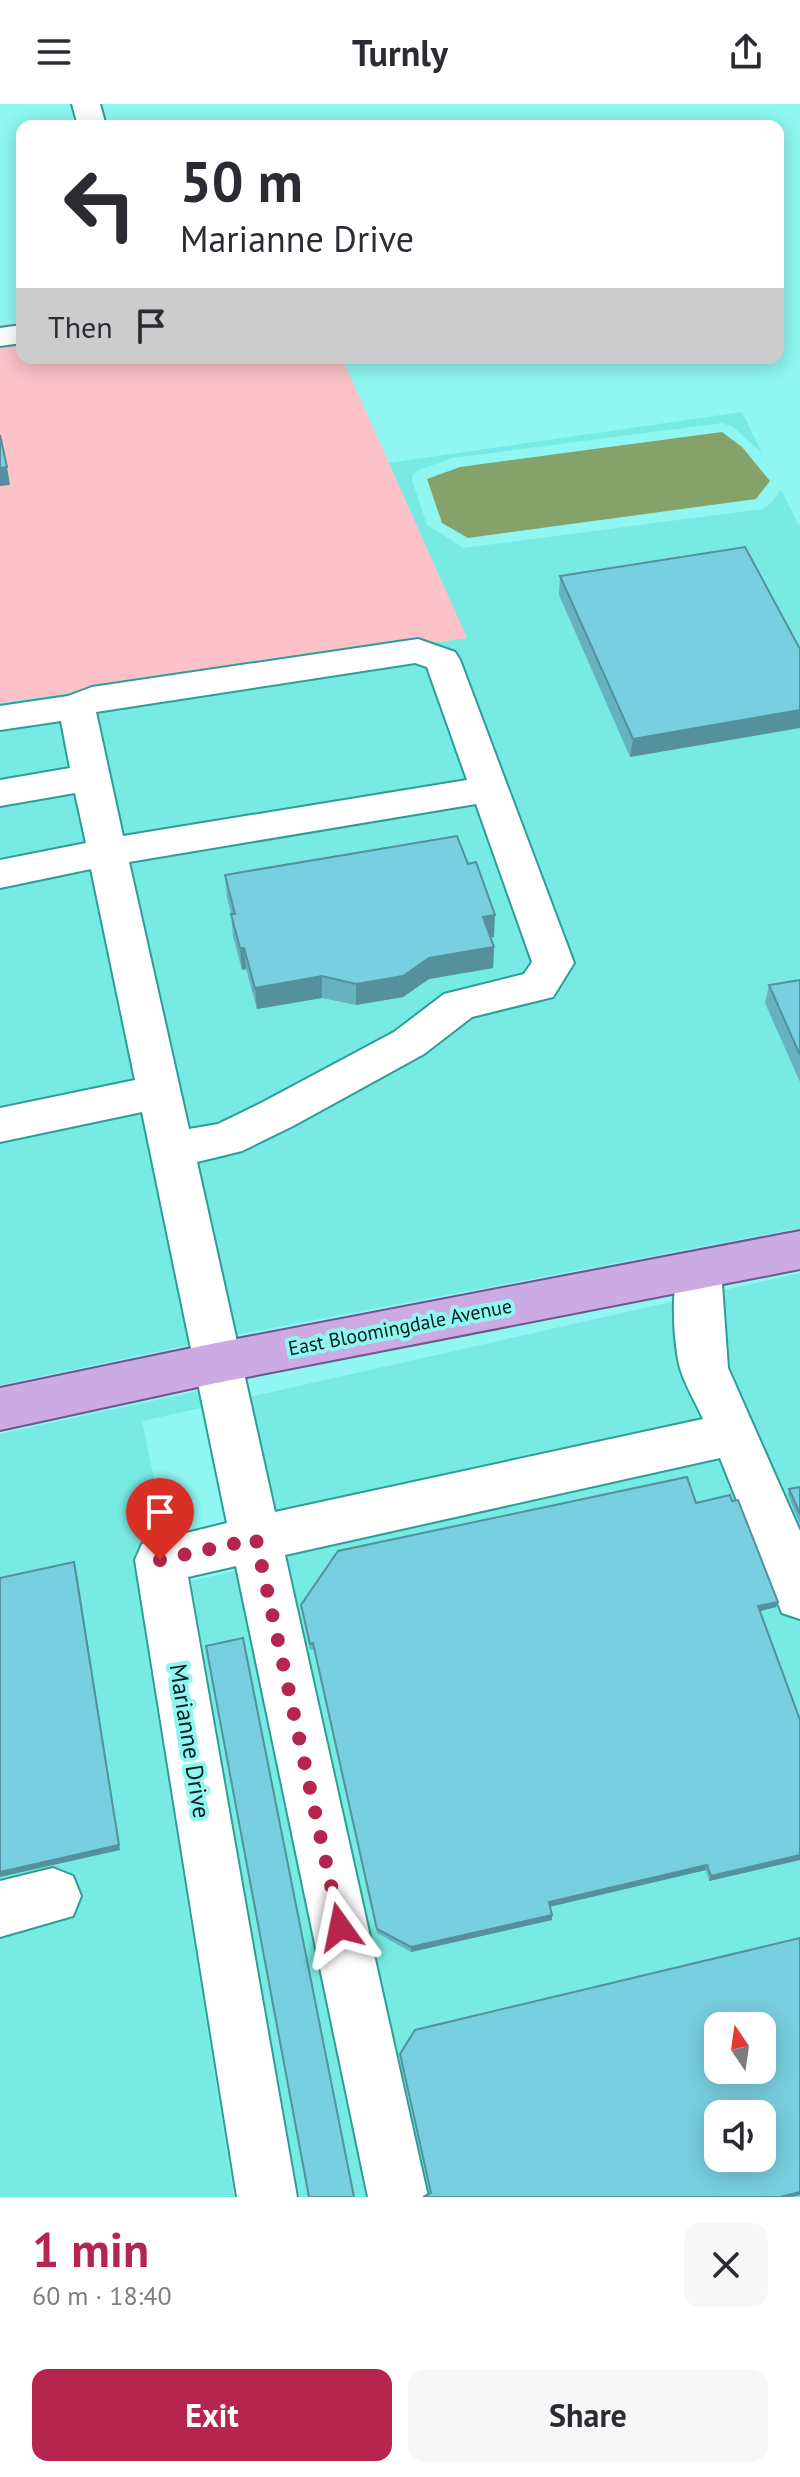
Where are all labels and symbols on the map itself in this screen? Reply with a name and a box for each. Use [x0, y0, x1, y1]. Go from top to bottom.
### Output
street label: East Bloomingdale Avenue [286, 1293, 514, 1361]
pin [126, 1478, 194, 1560]
street label: Marianne Drive [162, 1662, 218, 1820]
position arrow [298, 1885, 382, 1969]
north arrow [704, 2012, 776, 2084]

